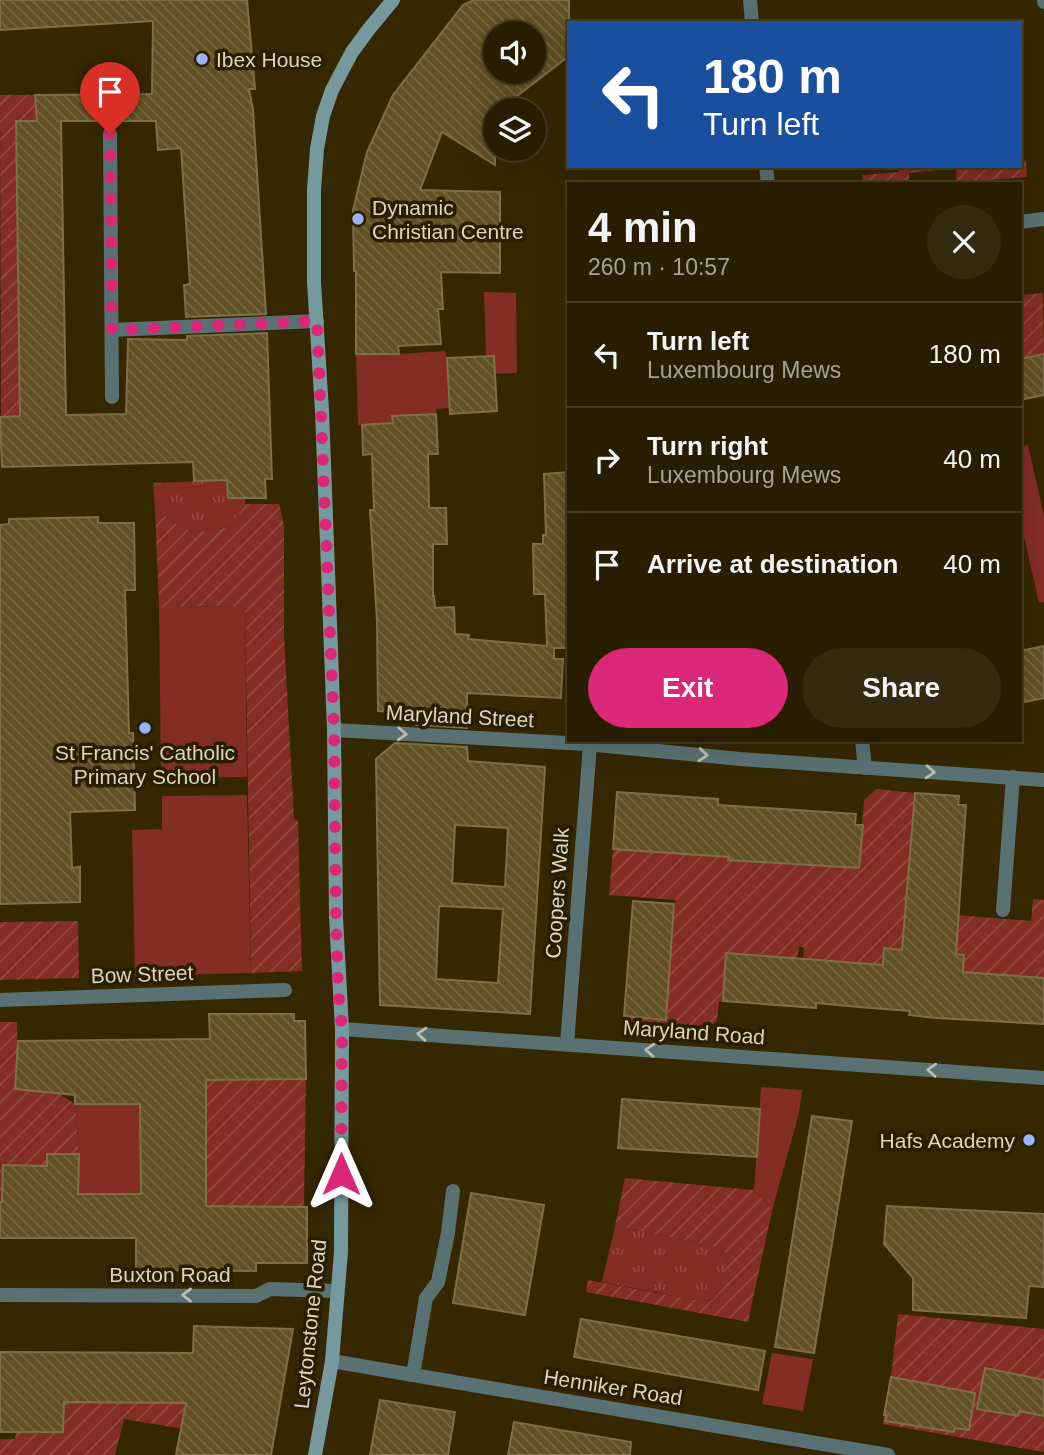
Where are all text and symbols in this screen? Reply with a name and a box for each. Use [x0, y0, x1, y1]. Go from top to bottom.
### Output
map controls [483, 21, 546, 161]
button: sound [483, 21, 546, 84]
place label: Ibex House [216, 48, 322, 71]
icon: left [588, 49, 679, 140]
text: 180 m [703, 49, 842, 103]
marker: Ibex House [194, 51, 210, 67]
pin [80, 62, 140, 134]
icon: arrive [91, 73, 129, 111]
button: layers [483, 98, 546, 161]
text: Turn left [703, 106, 819, 142]
place label: Dynamic Christian Centre [372, 196, 524, 243]
text: 4 min [588, 204, 698, 251]
button: close [927, 205, 1001, 279]
marker: Dynamic Christian Centre [350, 211, 366, 227]
text: 260 m · 10:57 [588, 254, 730, 280]
text: Turn left [647, 326, 749, 356]
icon: left [588, 336, 626, 374]
text: 180 m [929, 339, 1001, 369]
text: Luxembourg Mews [647, 357, 841, 383]
text: Turn right [647, 431, 768, 461]
icon: right [588, 441, 626, 479]
text: 40 m [943, 444, 1001, 474]
text: Luxembourg Mews [647, 462, 841, 488]
icon: arrive [588, 546, 626, 584]
text: Arrive at destination [647, 549, 898, 579]
text: 40 m [943, 549, 1001, 579]
button: Exit [588, 648, 788, 728]
button: Share [802, 648, 1001, 728]
street label: Maryland Street [385, 701, 535, 731]
marker: St Francis' Catholic Primary School [137, 720, 153, 736]
one-way arrow [397, 726, 408, 741]
place label: St Francis' Catholic Primary School [55, 741, 235, 788]
one-way arrow [698, 747, 709, 762]
one-way arrow [925, 764, 936, 779]
street label: Coopers Walk [541, 826, 573, 959]
street label: Bow Street [90, 961, 194, 987]
street label: Maryland Road [622, 1016, 766, 1048]
one-way arrow [416, 1027, 427, 1042]
one-way arrow [644, 1043, 655, 1058]
one-way arrow [926, 1063, 937, 1078]
place label: Hafs Academy [880, 1129, 1015, 1152]
marker: Hafs Academy [1021, 1132, 1037, 1148]
position arrow [304, 1137, 378, 1211]
street label: Leytonstone Road [290, 1238, 330, 1410]
street label: Buxton Road [109, 1263, 231, 1286]
one-way arrow [182, 1287, 192, 1303]
street label: Henniker Road [542, 1365, 684, 1409]

